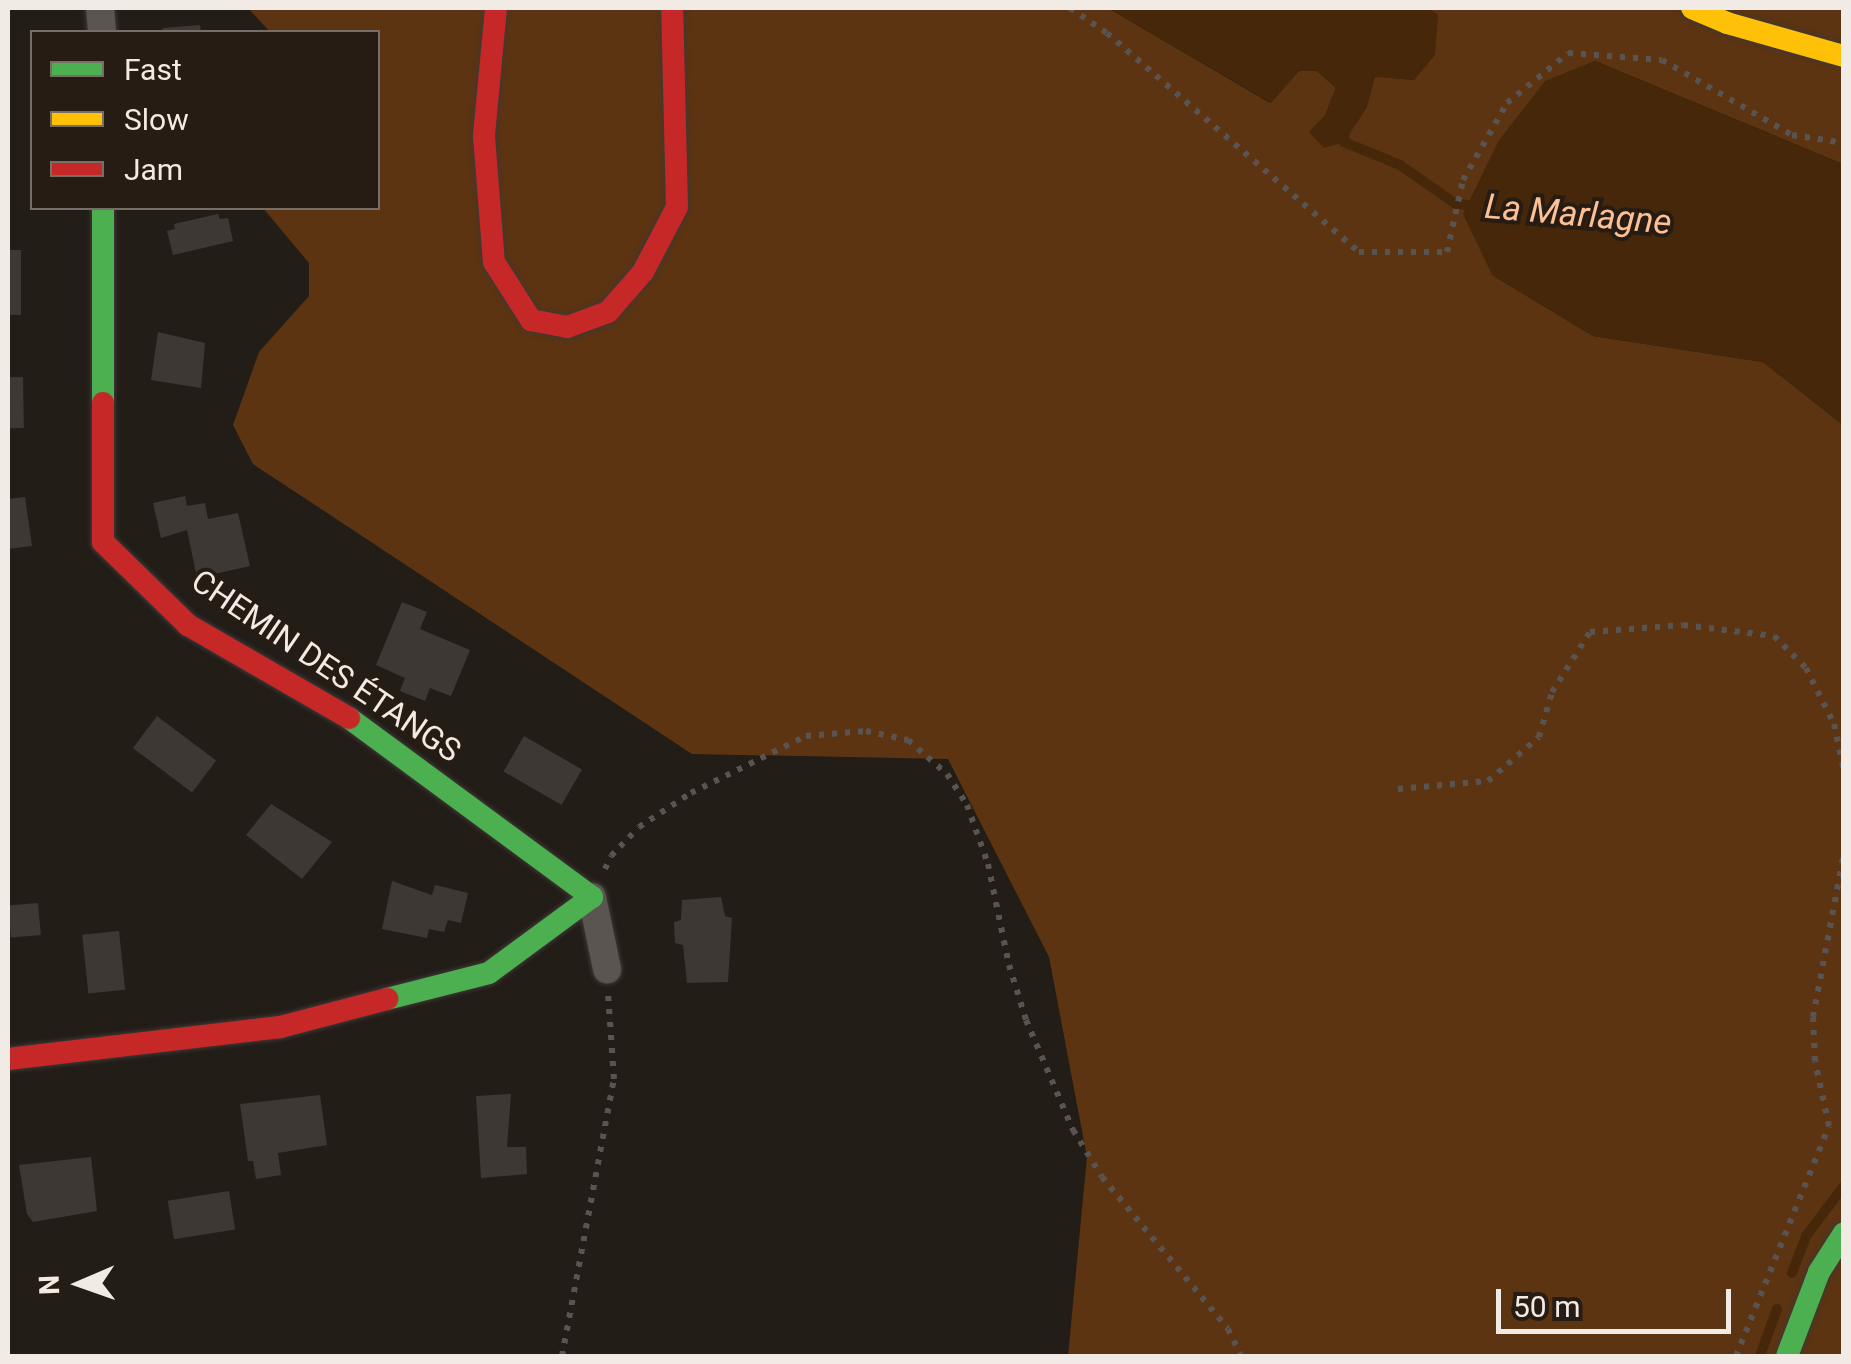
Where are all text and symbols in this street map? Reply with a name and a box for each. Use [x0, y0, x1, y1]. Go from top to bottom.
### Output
legend [30, 30, 380, 210]
text: Fast [124, 52, 182, 87]
text: Slow [124, 102, 189, 137]
text: Jam [124, 152, 183, 187]
water label: La Marlagne [1483, 186, 1673, 244]
street label: CHEMIN DES ÉTANGS [184, 562, 468, 770]
north arrow [30, 1234, 130, 1334]
scale bar [1501, 1269, 1736, 1331]
text: N [33, 1275, 66, 1296]
text: 50 m [1513, 1289, 1580, 1324]

